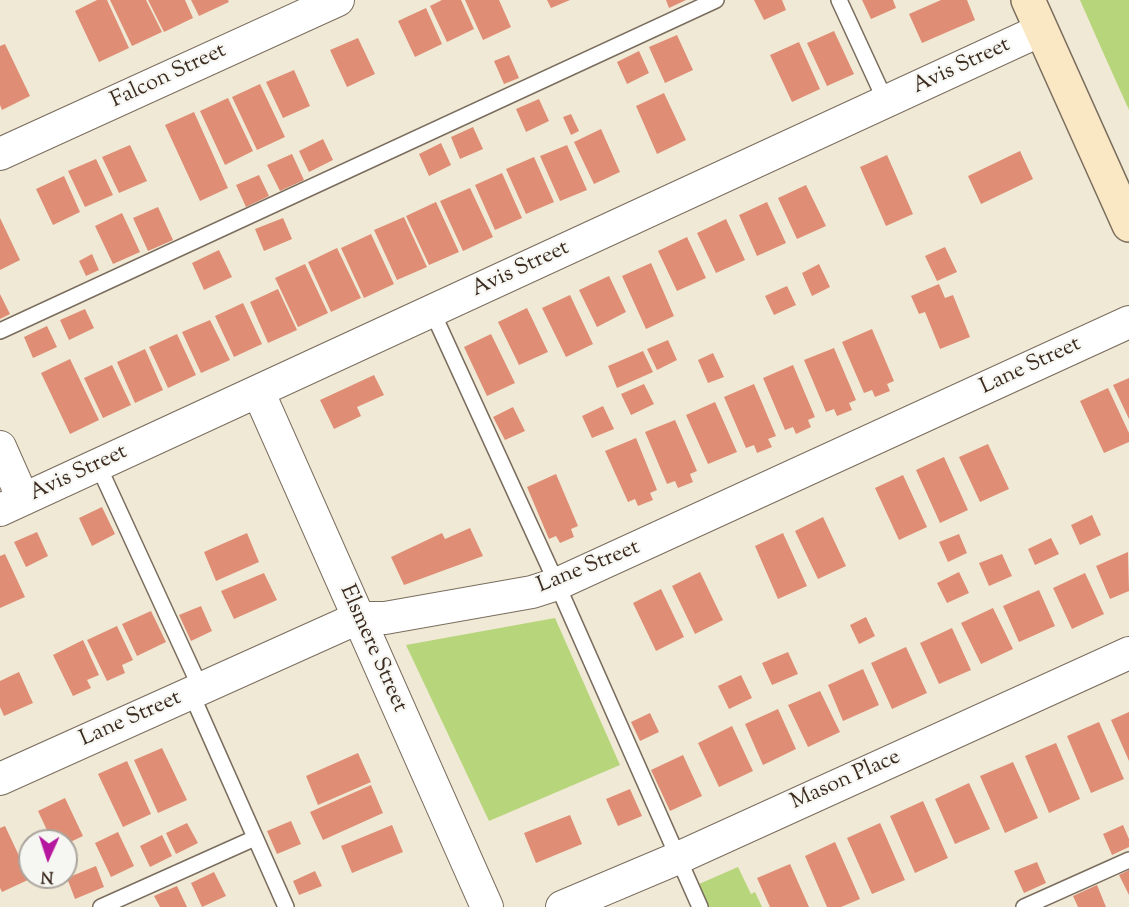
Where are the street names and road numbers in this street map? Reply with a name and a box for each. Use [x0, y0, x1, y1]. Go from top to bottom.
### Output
street label: Avis Street [909, 33, 1015, 101]
street label: Falcon Street [107, 39, 231, 115]
street label: Avis Street [468, 236, 574, 304]
street label: Lane Street [977, 332, 1085, 402]
street label: Avis Street [26, 440, 132, 508]
street label: Lane Street [534, 536, 644, 600]
street label: Elsmere Street [332, 581, 412, 717]
street label: Lane Street [76, 686, 186, 754]
street label: Mason Place [787, 745, 905, 817]

